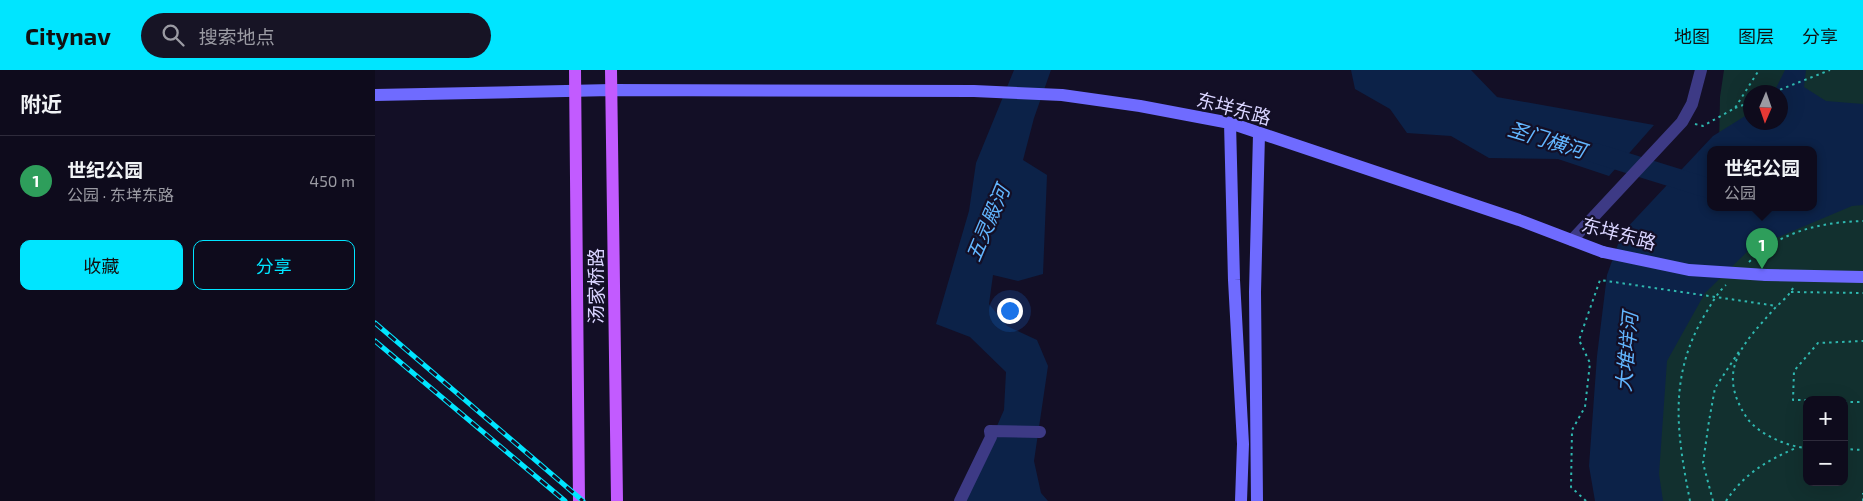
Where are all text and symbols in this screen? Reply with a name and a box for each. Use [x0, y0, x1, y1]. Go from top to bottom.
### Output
search box [141, 13, 491, 58]
text: Citynav [25, 21, 111, 50]
icon: search [159, 21, 187, 49]
text: 搜索地点 [199, 25, 275, 48]
text: 地图 [1674, 25, 1710, 47]
text: 图层 [1738, 25, 1774, 47]
text: 分享 [1802, 25, 1838, 47]
north arrow [1743, 85, 1788, 130]
street label: 东垟东路 [1194, 87, 1274, 129]
text: 附近 [20, 91, 62, 116]
water label: 圣门横河 [1505, 116, 1593, 163]
popup [1707, 146, 1817, 211]
text: 世纪公园 [1724, 156, 1800, 179]
text: 世纪公园 [67, 158, 143, 181]
text: 1 [33, 171, 39, 190]
text: 450 m [309, 171, 355, 190]
water label: 五灵殿河 [960, 178, 1015, 265]
text: 公园 [1724, 183, 1756, 202]
text: 公园 · 东垟东路 [67, 185, 174, 204]
street label: 东垟东路 [1579, 212, 1659, 254]
pin: 1 [1746, 228, 1778, 269]
button: 收藏 [20, 240, 183, 290]
button: 分享 [193, 240, 355, 290]
street label: 汤家桥路 [584, 248, 607, 324]
your location [997, 298, 1023, 324]
water label: 大堆垟河 [1611, 307, 1642, 393]
map controls [1803, 396, 1848, 486]
button: + [1803, 396, 1848, 441]
button: − [1803, 441, 1848, 486]

